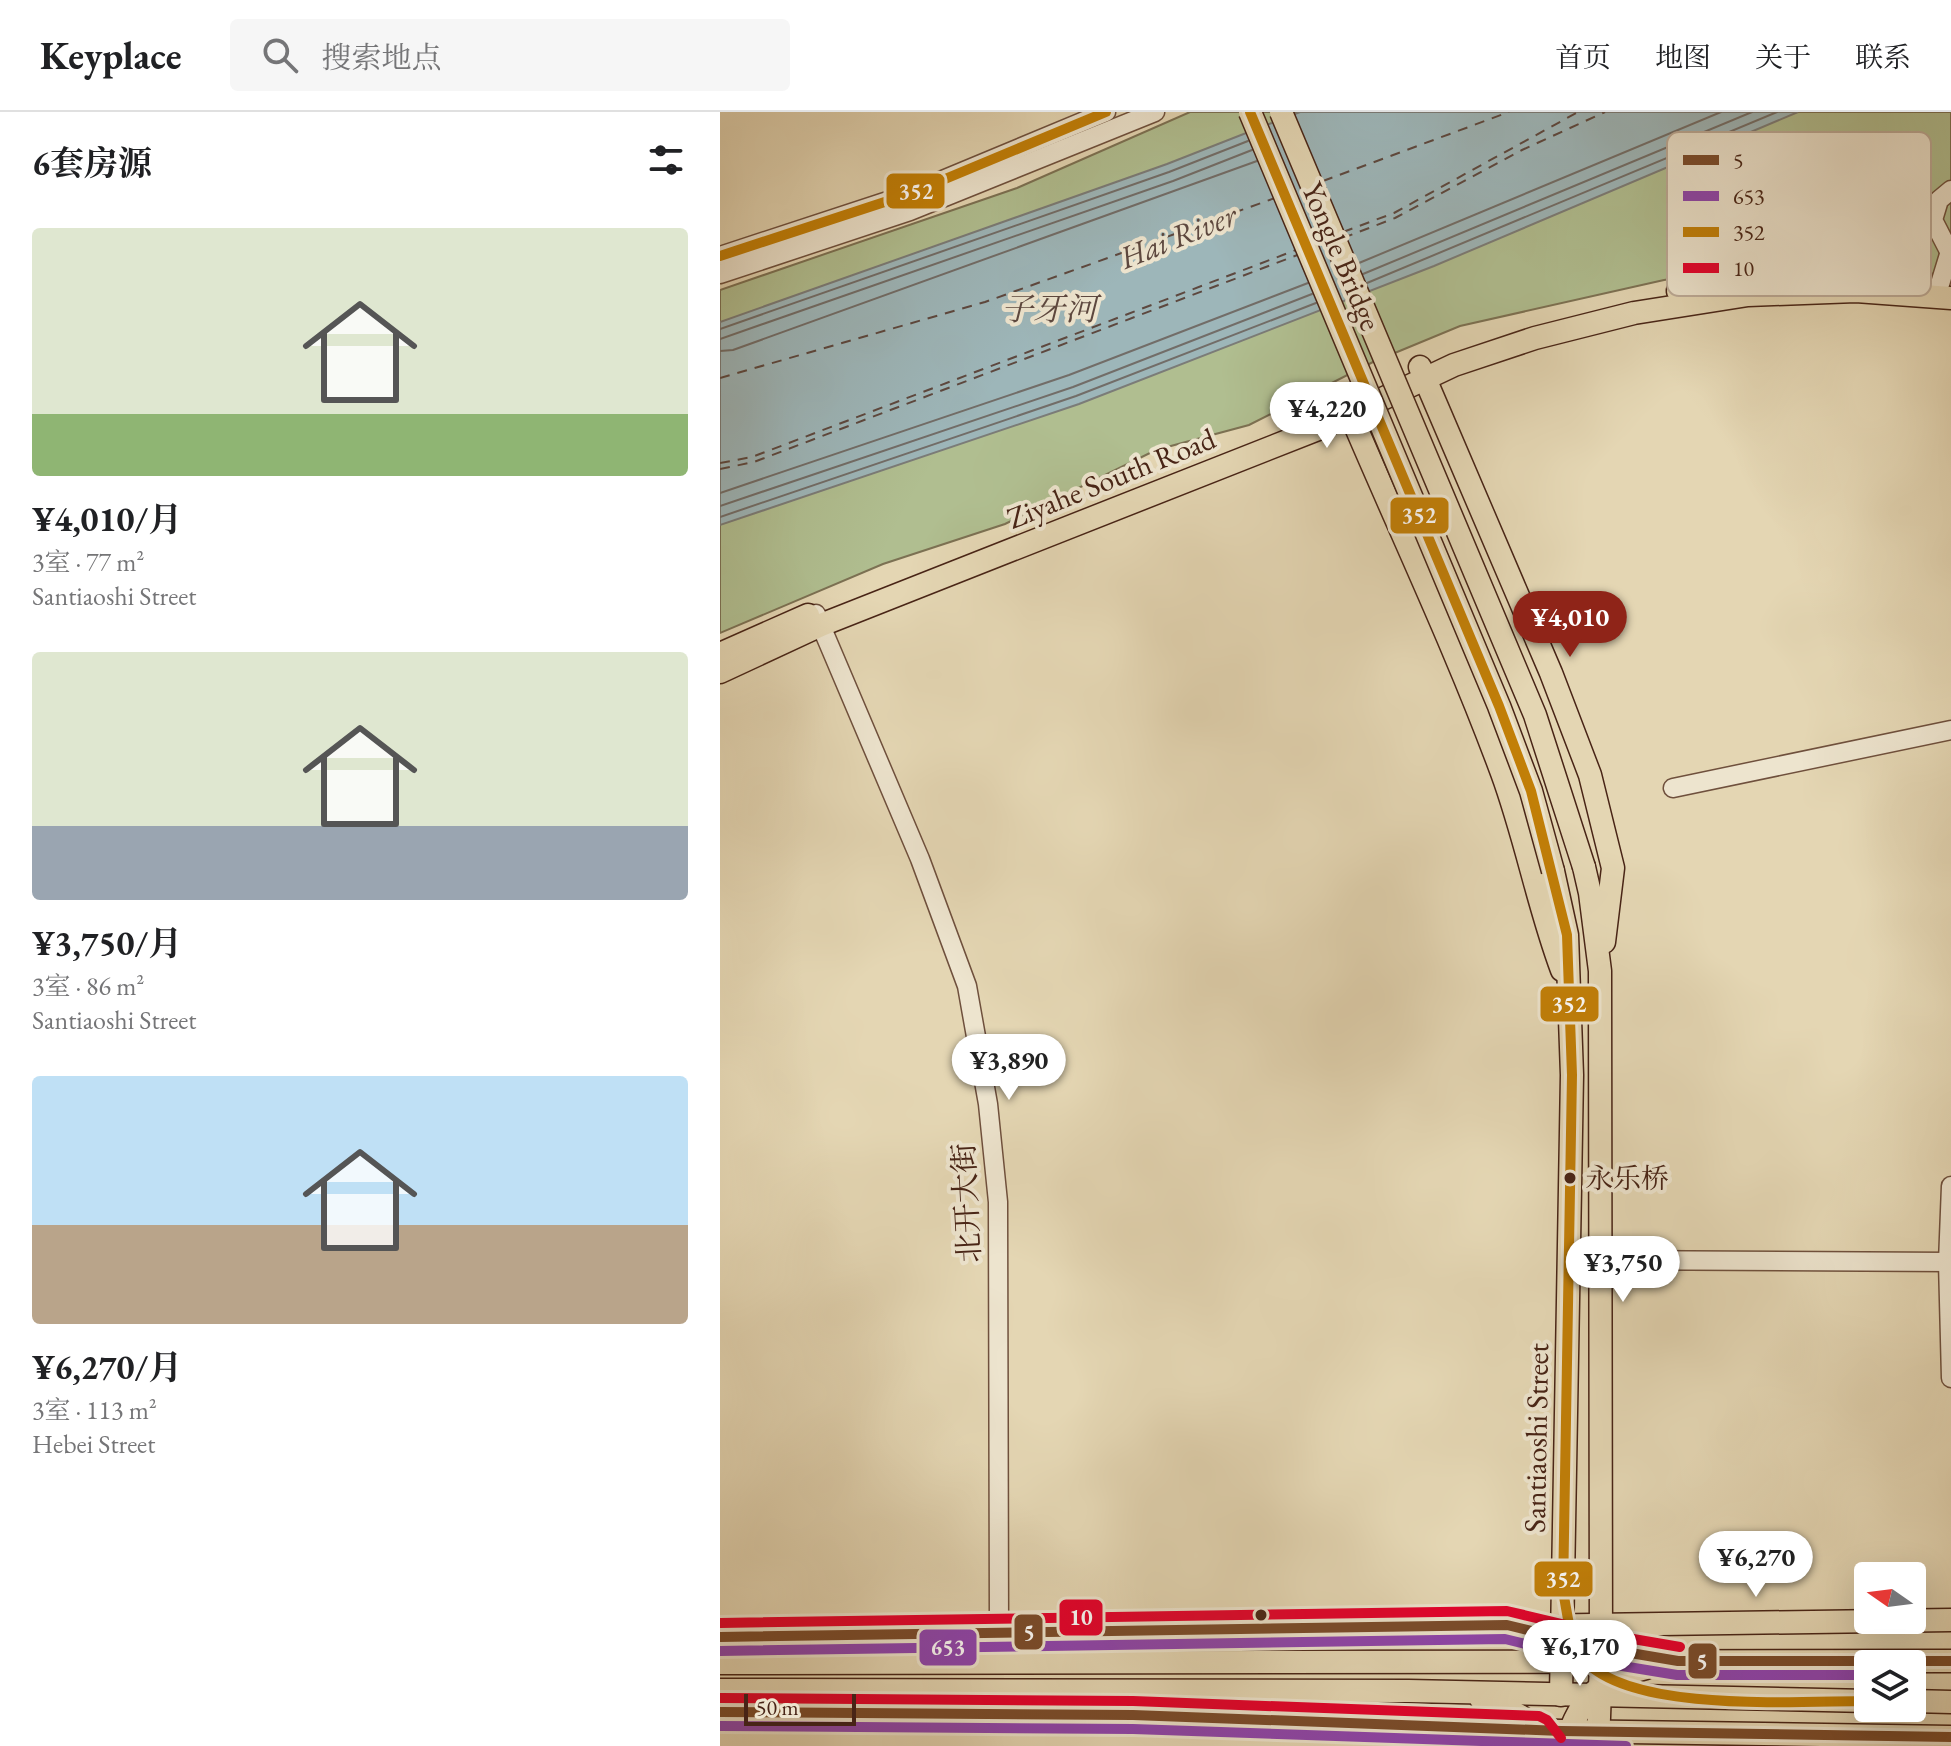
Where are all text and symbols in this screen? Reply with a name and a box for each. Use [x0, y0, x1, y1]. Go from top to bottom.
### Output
search box [230, 19, 790, 91]
text: Keyplace [40, 31, 182, 80]
icon: search [258, 33, 302, 77]
text: 搜索地点 [322, 38, 442, 77]
text: 首页 [1555, 39, 1611, 75]
text: 地图 [1655, 39, 1711, 75]
text: 关于 [1755, 39, 1811, 75]
text: 联系 [1855, 39, 1911, 75]
legend [1667, 132, 1931, 296]
icon: filters [644, 138, 688, 182]
text: 6套房源 [32, 141, 152, 185]
text: 5 [1733, 146, 1744, 175]
line badge: 352 [885, 172, 946, 210]
street label: Yongle Bridge [1293, 176, 1391, 336]
text: 352 [899, 177, 934, 206]
text: 653 [1733, 182, 1765, 211]
water label: Hai River [1112, 193, 1244, 279]
text: 352 [1733, 218, 1765, 247]
text: 10 [1733, 254, 1755, 283]
icon: home [288, 280, 432, 424]
water label: 子牙河 [1001, 288, 1102, 330]
pin: ¥4,220 [1262, 382, 1392, 450]
text: ¥4,220 [1288, 391, 1366, 425]
street label: Ziyahe South Road [1001, 418, 1222, 538]
line badge: 352 [1389, 496, 1450, 535]
text: ¥4,010/月 [32, 497, 182, 541]
text: 352 [1402, 501, 1437, 530]
text: 3室 · 77 m² [32, 545, 144, 579]
text: Santiaoshi Street [32, 579, 196, 613]
pin: ¥4,010 [1505, 591, 1635, 659]
text: ¥4,010 [1531, 600, 1609, 634]
icon: home [288, 704, 432, 848]
text: ¥3,750/月 [32, 921, 182, 965]
text: 3室 · 86 m² [32, 969, 144, 1003]
line badge: 352 [1539, 985, 1600, 1023]
text: 352 [1552, 990, 1587, 1019]
text: Santiaoshi Street [32, 1003, 196, 1037]
pin: ¥3,890 [944, 1034, 1074, 1102]
text: ¥3,890 [970, 1043, 1048, 1077]
icon: home [288, 1128, 432, 1272]
street label: 北开大街 [943, 1142, 989, 1264]
place label: 永乐桥 [1585, 1160, 1669, 1196]
marker: 永乐桥 [1562, 1170, 1578, 1186]
pin: ¥3,750 [1558, 1236, 1688, 1304]
text: ¥3,750 [1584, 1245, 1662, 1279]
street label: Santiaoshi Street [1515, 1342, 1557, 1533]
text: ¥6,270/月 [32, 1345, 182, 1389]
text: 3室 · 113 m² [32, 1393, 157, 1427]
text: Hebei Street [32, 1427, 155, 1461]
pin: ¥6,270 [1691, 1531, 1821, 1599]
text: ¥6,270 [1717, 1540, 1795, 1574]
line badge: 352 [1533, 1560, 1594, 1598]
north arrow [1854, 1562, 1926, 1634]
map controls [1854, 1562, 1926, 1722]
text: 352 [1546, 1565, 1581, 1594]
line badge: 10 [1058, 1598, 1104, 1637]
text: 10 [1069, 1603, 1093, 1632]
unlabelled marker [1253, 1607, 1269, 1623]
line badge: 5 [1013, 1613, 1044, 1651]
text: 5 [1023, 1618, 1035, 1647]
pin: ¥6,170 [1515, 1620, 1645, 1688]
line badge: 653 [918, 1628, 978, 1667]
text: ¥6,170 [1541, 1629, 1619, 1663]
text: 653 [931, 1633, 965, 1662]
line badge: 5 [1687, 1642, 1718, 1680]
text: 5 [1696, 1647, 1708, 1676]
button: layers [1854, 1650, 1926, 1722]
scale bar [744, 1690, 856, 1726]
text: 50 m [756, 1693, 799, 1722]

